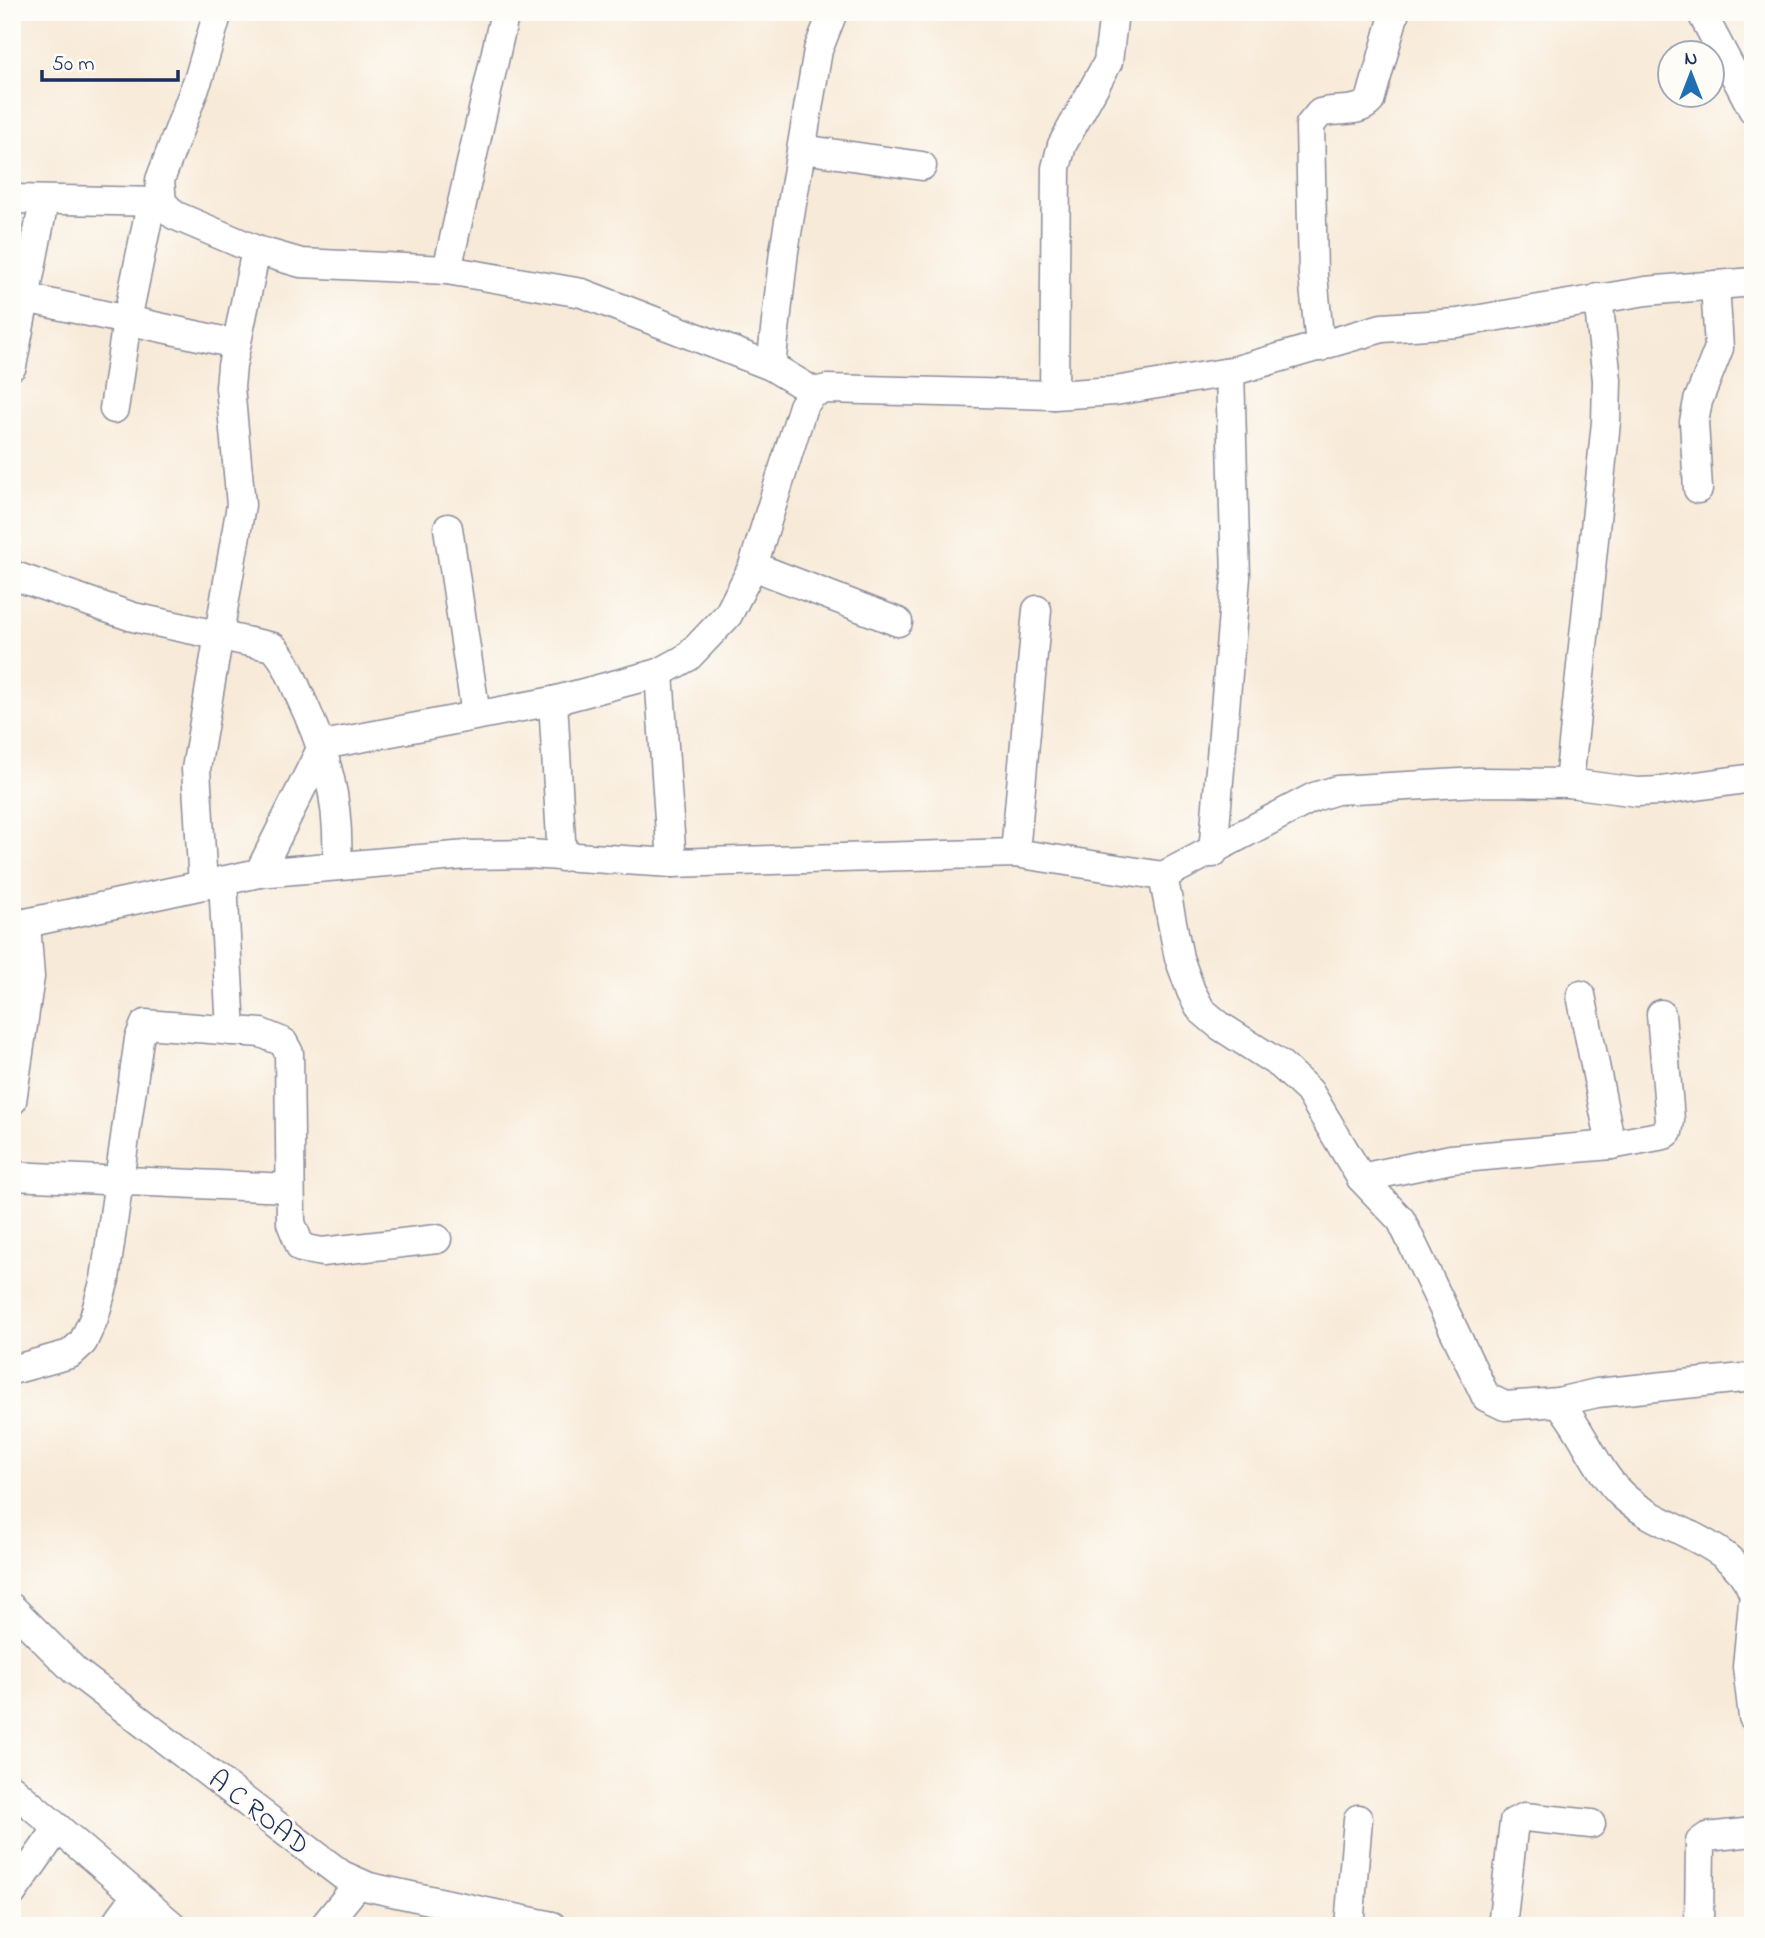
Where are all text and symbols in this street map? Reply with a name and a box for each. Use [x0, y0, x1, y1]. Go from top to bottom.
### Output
scale bar [42, 38, 178, 82]
north arrow [1656, 38, 1726, 108]
text: N [1685, 46, 1698, 73]
text: 50 m [52, 50, 95, 80]
street label: A C ROAD [198, 1761, 317, 1866]

